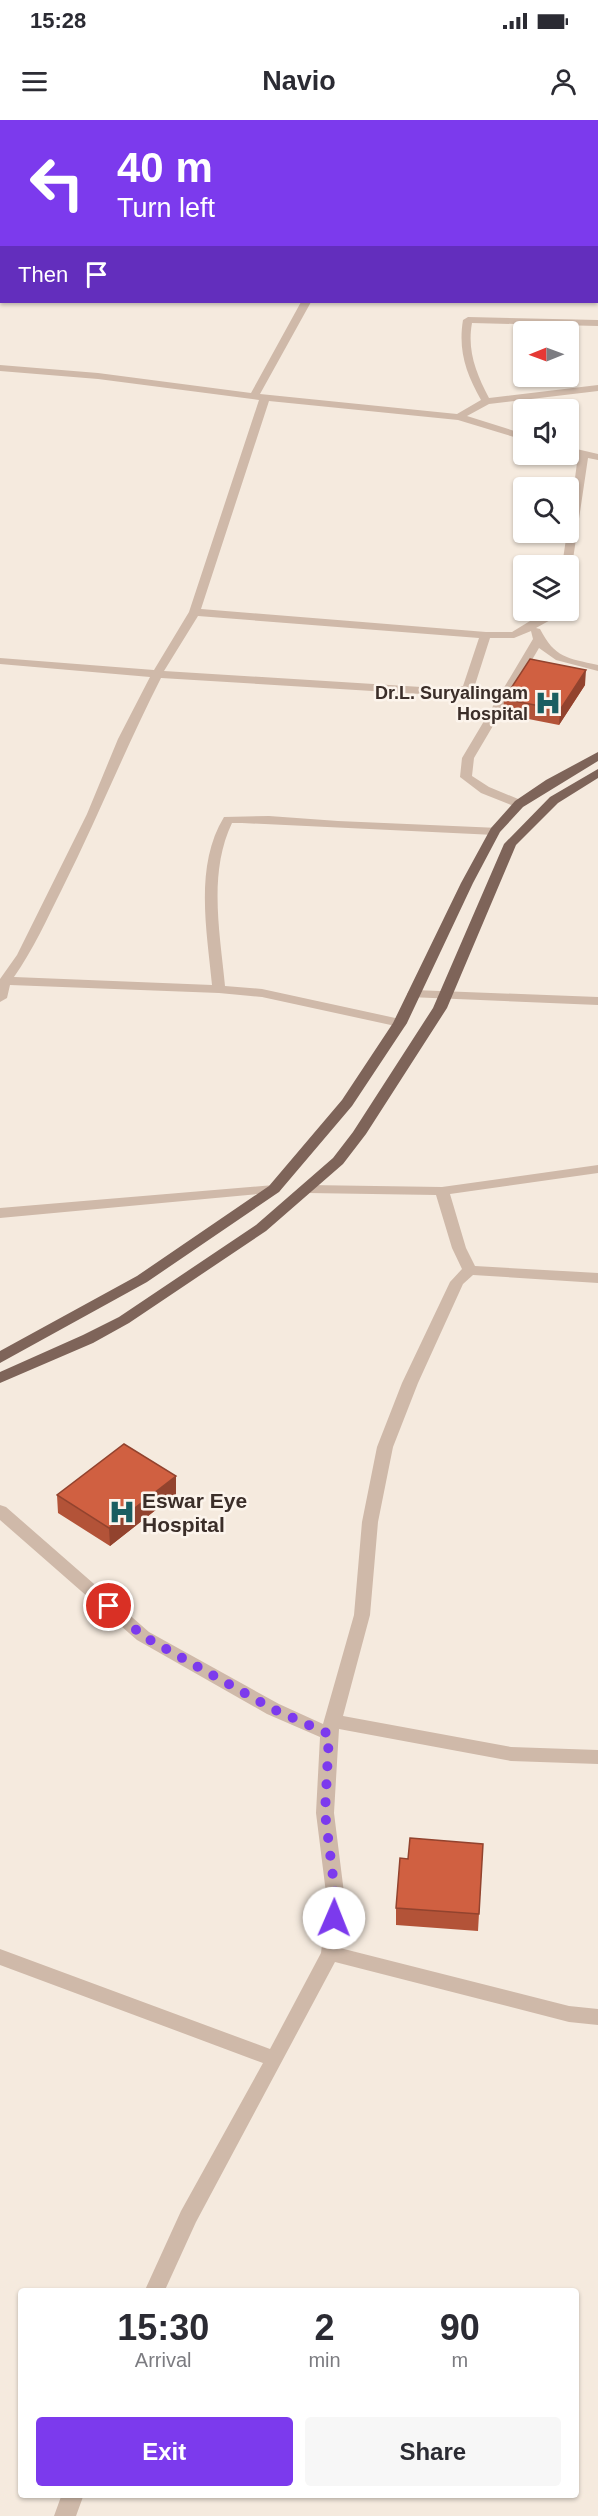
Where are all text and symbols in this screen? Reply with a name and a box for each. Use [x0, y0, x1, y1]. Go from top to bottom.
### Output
text: 15:28 [30, 8, 86, 33]
icon: menu [18, 65, 51, 98]
icon: person [547, 65, 580, 98]
text: Navio [262, 66, 336, 96]
icon: left [18, 144, 96, 222]
text: 40 m [117, 144, 213, 191]
text: Turn left [117, 193, 215, 223]
icon: arrive [80, 258, 113, 291]
text: Then [18, 262, 68, 287]
north arrow [513, 321, 579, 387]
map controls [513, 321, 579, 621]
button: sound [513, 399, 579, 465]
button: search [513, 477, 579, 543]
button: layers [513, 555, 579, 621]
place label: Dr.L. Suryalingam Hospital [375, 683, 528, 724]
hospital icon: Dr.L. Suryalingam Hospital [533, 688, 563, 718]
place label: Eswar Eye Hospital [142, 1489, 247, 1536]
hospital icon: Eswar Eye Hospital [107, 1497, 137, 1527]
pin [83, 1580, 134, 1631]
icon: arrive [92, 1589, 125, 1622]
position arrow [302, 1886, 366, 1950]
text: 15:30 [117, 2307, 209, 2348]
text: 2 [314, 2307, 335, 2348]
text: 90 [440, 2307, 480, 2348]
text: Arrival [135, 2349, 192, 2371]
text: min [308, 2349, 341, 2371]
text: m [451, 2349, 468, 2371]
button: Exit [36, 2417, 293, 2486]
button: Share [305, 2417, 561, 2486]

